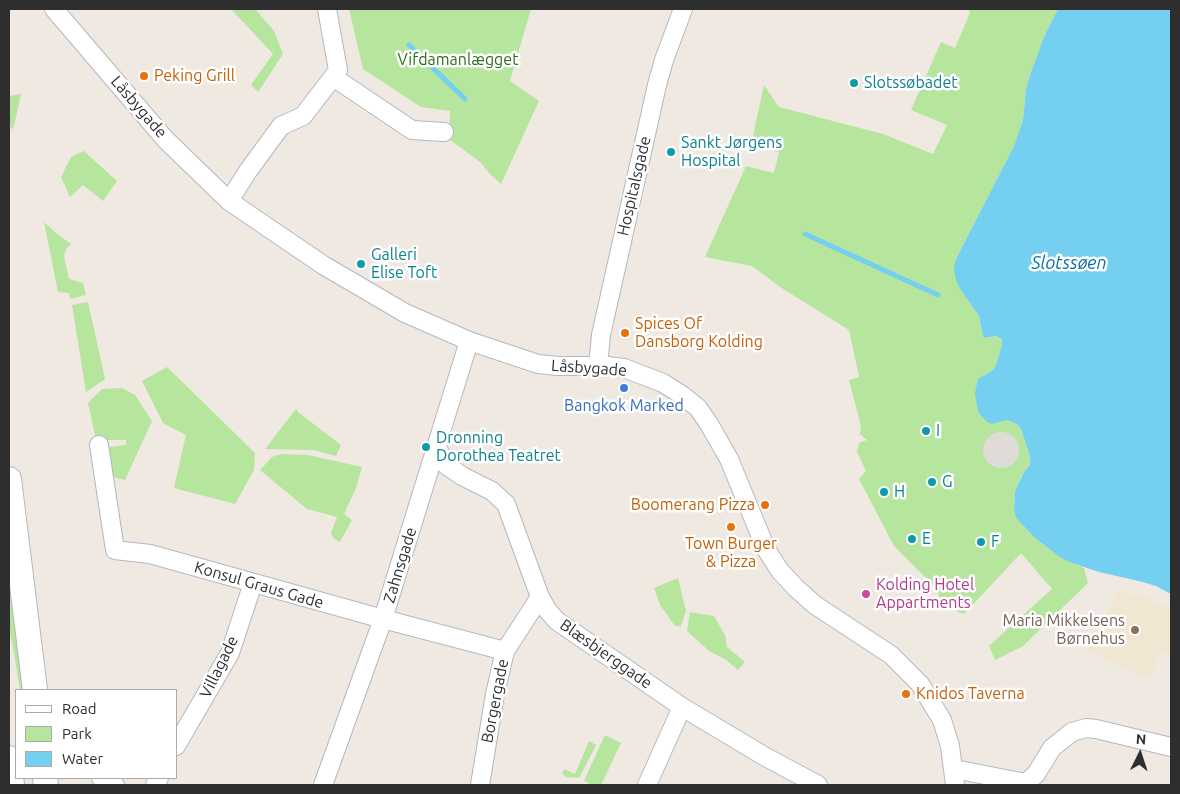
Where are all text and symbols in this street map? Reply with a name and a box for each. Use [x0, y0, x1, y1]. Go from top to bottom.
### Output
park label: Vifdamanlægget [398, 50, 518, 70]
place label: Peking Grill [154, 66, 235, 86]
marker: Peking Grill [138, 70, 150, 82]
street label: Låsbygade [107, 72, 171, 142]
place label: Slotssøbadet [864, 73, 958, 93]
marker: Slotssøbadet [848, 77, 860, 89]
place label: Sankt Jørgens Hospital [681, 133, 782, 171]
street label: Hospitalsgade [613, 134, 655, 238]
marker: Sankt Jørgens Hospital [665, 146, 677, 158]
place label: Galleri Elise Toft [371, 245, 437, 283]
water label: Slotssøen [1032, 252, 1106, 274]
marker: Galleri Elise Toft [355, 258, 367, 270]
place label: Spices Of Dansborg Kolding [635, 314, 763, 352]
marker: Spices Of Dansborg Kolding [619, 327, 631, 339]
street label: Låsbygade [550, 356, 628, 380]
marker: Bangkok Marked [618, 382, 630, 394]
place label: Bangkok Marked [564, 396, 684, 416]
place label: I [936, 421, 940, 441]
marker: I [920, 425, 932, 437]
place label: Dronning Dorothea Teatret [436, 428, 561, 466]
marker: Dronning Dorothea Teatret [420, 441, 432, 453]
place label: G [942, 472, 953, 492]
marker: G [926, 476, 938, 488]
place label: H [894, 482, 905, 502]
marker: H [878, 486, 890, 498]
place label: Boomerang Pizza [631, 495, 755, 515]
marker: Boomerang Pizza [759, 499, 771, 511]
marker: Town Burger & Pizza [725, 521, 737, 533]
street label: Zahnsgade [379, 525, 421, 605]
place label: E [922, 529, 931, 549]
place label: F [991, 532, 999, 552]
marker: E [906, 533, 918, 545]
place label: Town Burger & Pizza [685, 534, 777, 572]
marker: F [975, 536, 987, 548]
street label: Konsul Graus Gade [192, 557, 326, 613]
place label: Kolding Hotel Appartments [876, 575, 974, 613]
marker: Kolding Hotel Appartments [860, 588, 872, 600]
place label: Maria Mikkelsens Børnehus [1002, 611, 1125, 649]
street label: Blæsbjerggade [556, 615, 656, 693]
marker: Maria Mikkelsens Børnehus [1129, 624, 1141, 636]
street label: Villagade [196, 633, 242, 701]
street label: Borgergade [477, 657, 513, 745]
place label: Knidos Taverna [916, 684, 1025, 704]
marker: Knidos Taverna [900, 688, 912, 700]
legend [15, 689, 178, 779]
text: Road [62, 700, 97, 717]
text: Park [62, 725, 92, 742]
north arrow [1115, 729, 1165, 779]
text: N [1135, 731, 1147, 747]
text: Water [62, 750, 103, 767]

